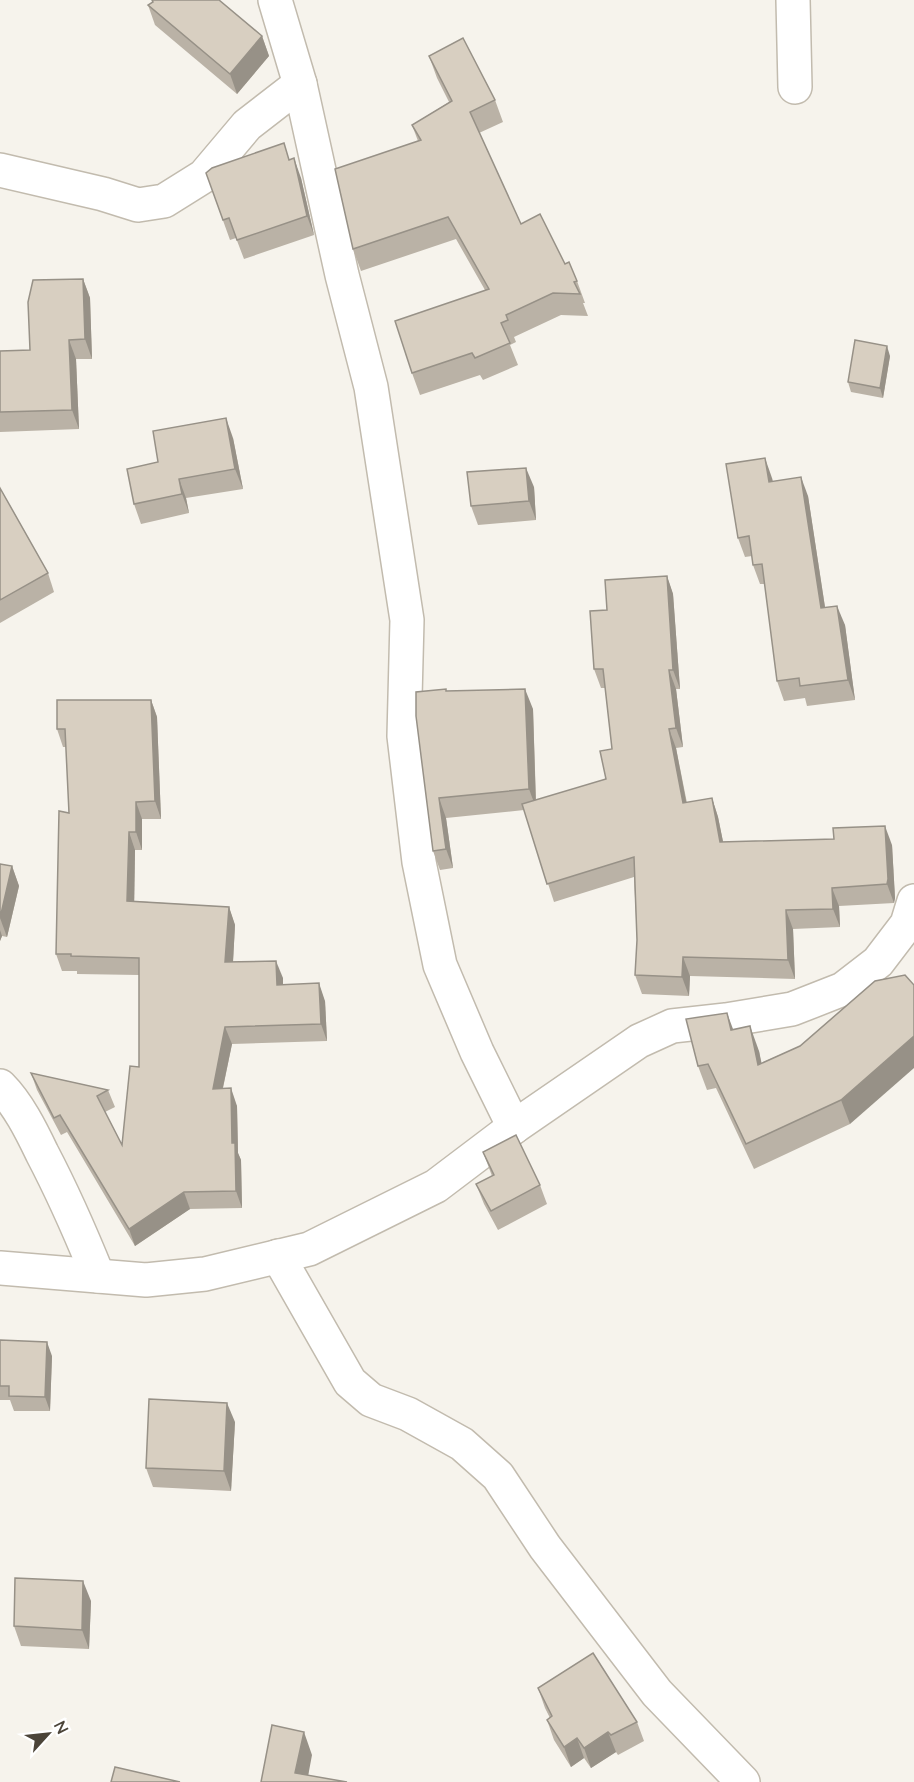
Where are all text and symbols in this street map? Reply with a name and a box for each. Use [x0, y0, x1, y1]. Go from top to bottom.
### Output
north arrow [18, 1704, 78, 1764]
text: N [51, 1717, 73, 1737]

